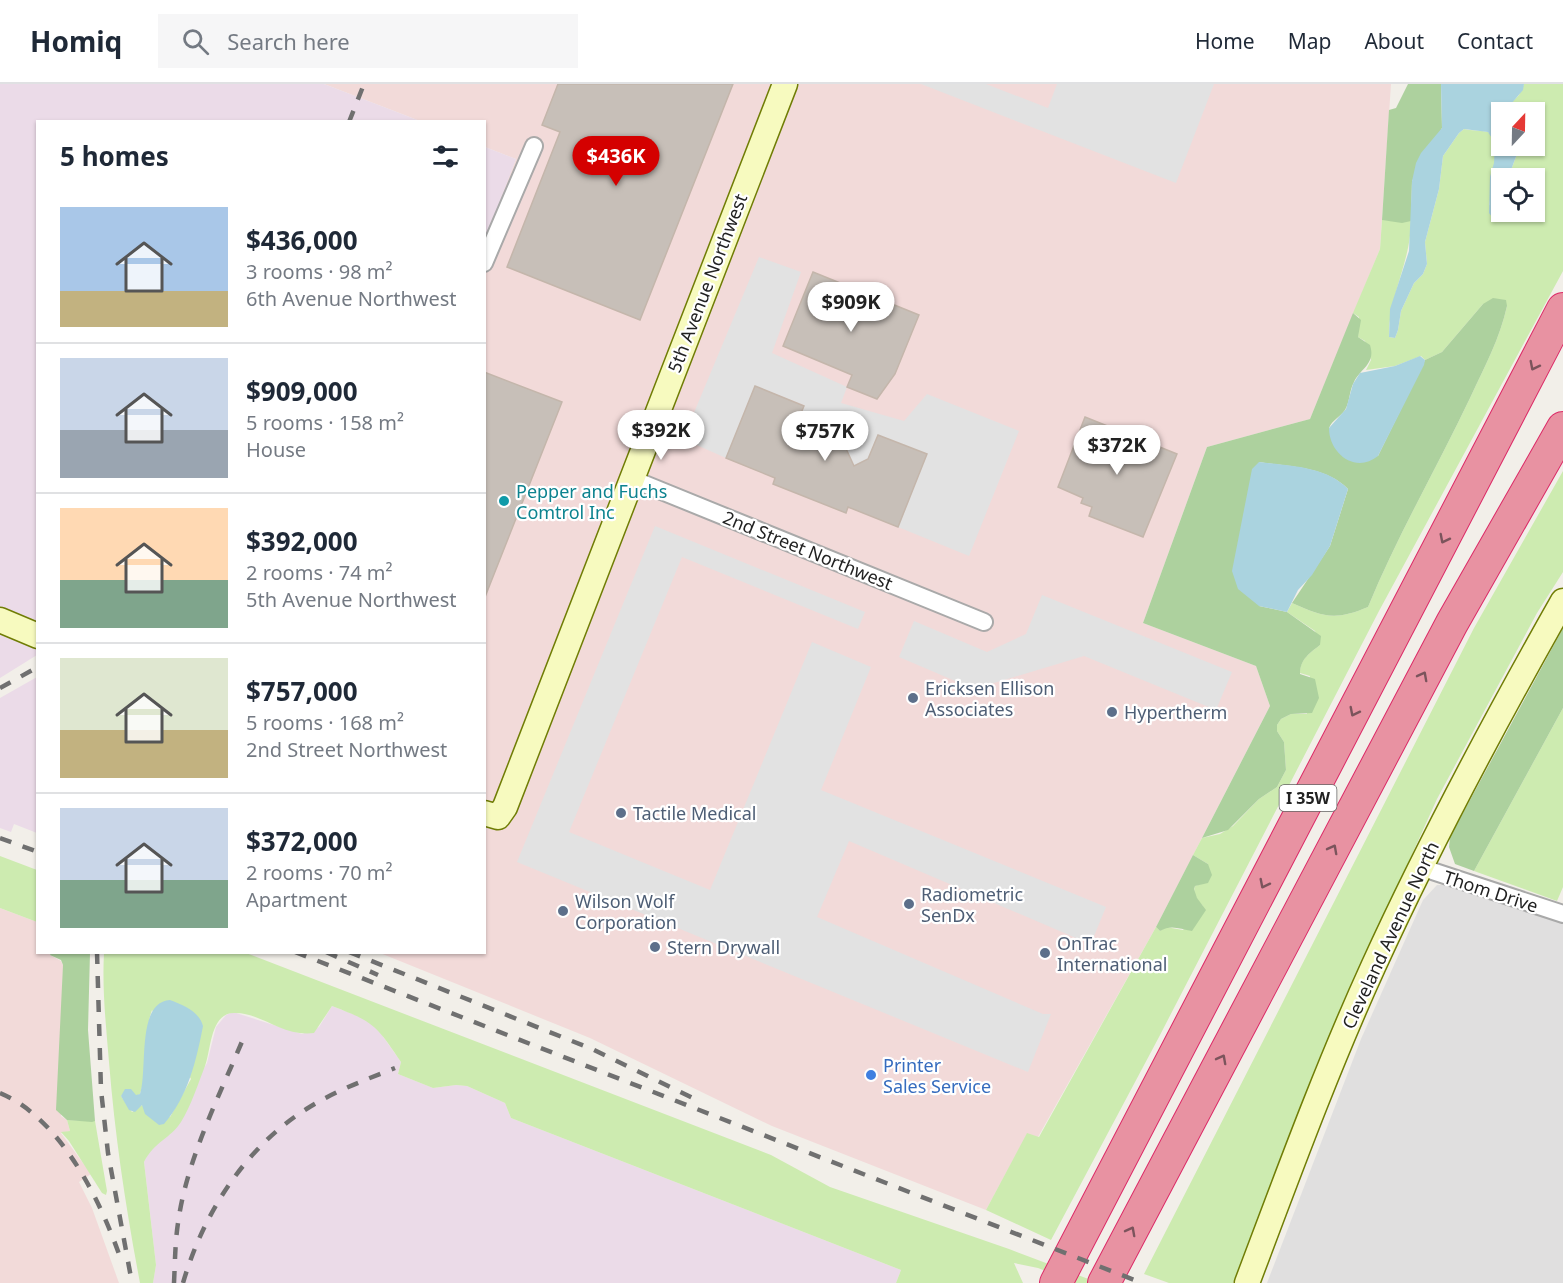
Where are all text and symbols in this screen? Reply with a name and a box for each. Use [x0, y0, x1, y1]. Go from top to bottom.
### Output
search box [158, 14, 578, 68]
text: Homiq [30, 22, 122, 60]
icon: search [179, 25, 212, 58]
text: Search here [227, 26, 350, 56]
text: Home [1195, 27, 1255, 55]
text: Map [1288, 27, 1331, 55]
text: About [1364, 27, 1424, 55]
text: Contact [1457, 27, 1533, 55]
north arrow [1491, 102, 1545, 156]
map controls [1491, 102, 1545, 222]
pin: $436K [574, 136, 658, 187]
text: 5 homes [60, 138, 169, 174]
icon: filters [429, 140, 462, 173]
text: $436K [586, 142, 646, 169]
button: locate [1491, 168, 1545, 222]
street label: 5th Avenue Northwest [662, 190, 752, 376]
text: $436,000 [246, 222, 358, 258]
icon: home [108, 231, 180, 303]
text: 3 rooms · 98 m² [246, 258, 393, 285]
pin: $909K [809, 282, 893, 333]
text: 6th Avenue Northwest [246, 285, 457, 312]
text: $909K [821, 288, 881, 315]
one-way arrow [1529, 359, 1541, 370]
text: $909,000 [246, 373, 358, 409]
icon: home [108, 382, 180, 454]
text: 5 rooms · 158 m² [246, 409, 404, 436]
pin: $392K [619, 410, 703, 461]
pin: $757K [783, 411, 867, 462]
text: $392K [631, 416, 691, 443]
text: $757K [795, 417, 855, 444]
pin: $372K [1075, 425, 1159, 476]
text: $372K [1087, 431, 1147, 458]
text: House [246, 436, 306, 463]
place label: Pepper and Fuchs Comtrol Inc [516, 479, 667, 524]
marker: Pepper and Fuchs Comtrol Inc [497, 494, 511, 508]
street label: 2nd Street Northwest [720, 505, 897, 595]
text: $392,000 [246, 523, 358, 559]
icon: home [108, 532, 180, 604]
one-way arrow [1439, 532, 1451, 543]
text: 2 rooms · 74 m² [246, 559, 393, 586]
text: 5th Avenue Northwest [246, 586, 457, 613]
one-way arrow [1416, 672, 1427, 683]
text: $757,000 [246, 673, 358, 709]
place label: Ericksen Ellison Associates [925, 676, 1055, 721]
icon: home [108, 682, 180, 754]
marker: Ericksen Ellison Associates [906, 691, 920, 705]
place label: Hypertherm [1124, 700, 1227, 724]
marker: Hypertherm [1105, 705, 1119, 719]
one-way arrow [1349, 705, 1361, 716]
text: 5 rooms · 168 m² [246, 709, 404, 736]
text: 2nd Street Northwest [246, 736, 447, 763]
road number: I 35W [1280, 785, 1336, 811]
place label: Tactile Medical [633, 801, 757, 825]
marker: Tactile Medical [614, 806, 628, 820]
text: $372,000 [246, 823, 358, 859]
icon: home [108, 832, 180, 904]
street label: Cleveland Avenue North [1336, 837, 1444, 1033]
one-way arrow [1325, 844, 1337, 855]
text: 2 rooms · 70 m² [246, 859, 393, 886]
street label: Thom Drive [1441, 864, 1541, 918]
one-way arrow [1259, 878, 1271, 889]
place label: Radiometric SenDx [921, 882, 1023, 927]
text: Apartment [246, 886, 347, 913]
place label: Wilson Wolf Corporation [575, 889, 677, 934]
marker: Radiometric SenDx [902, 897, 916, 911]
marker: Wilson Wolf Corporation [556, 904, 570, 918]
place label: OnTrac International [1057, 931, 1167, 976]
place label: Stern Drywall [667, 935, 780, 959]
marker: Stern Drywall [648, 940, 662, 954]
marker: OnTrac International [1038, 946, 1052, 960]
place label: Printer Sales Service [883, 1053, 991, 1098]
one-way arrow [1215, 1054, 1226, 1065]
marker: Printer Sales Service [864, 1068, 878, 1082]
one-way arrow [1124, 1227, 1135, 1238]

